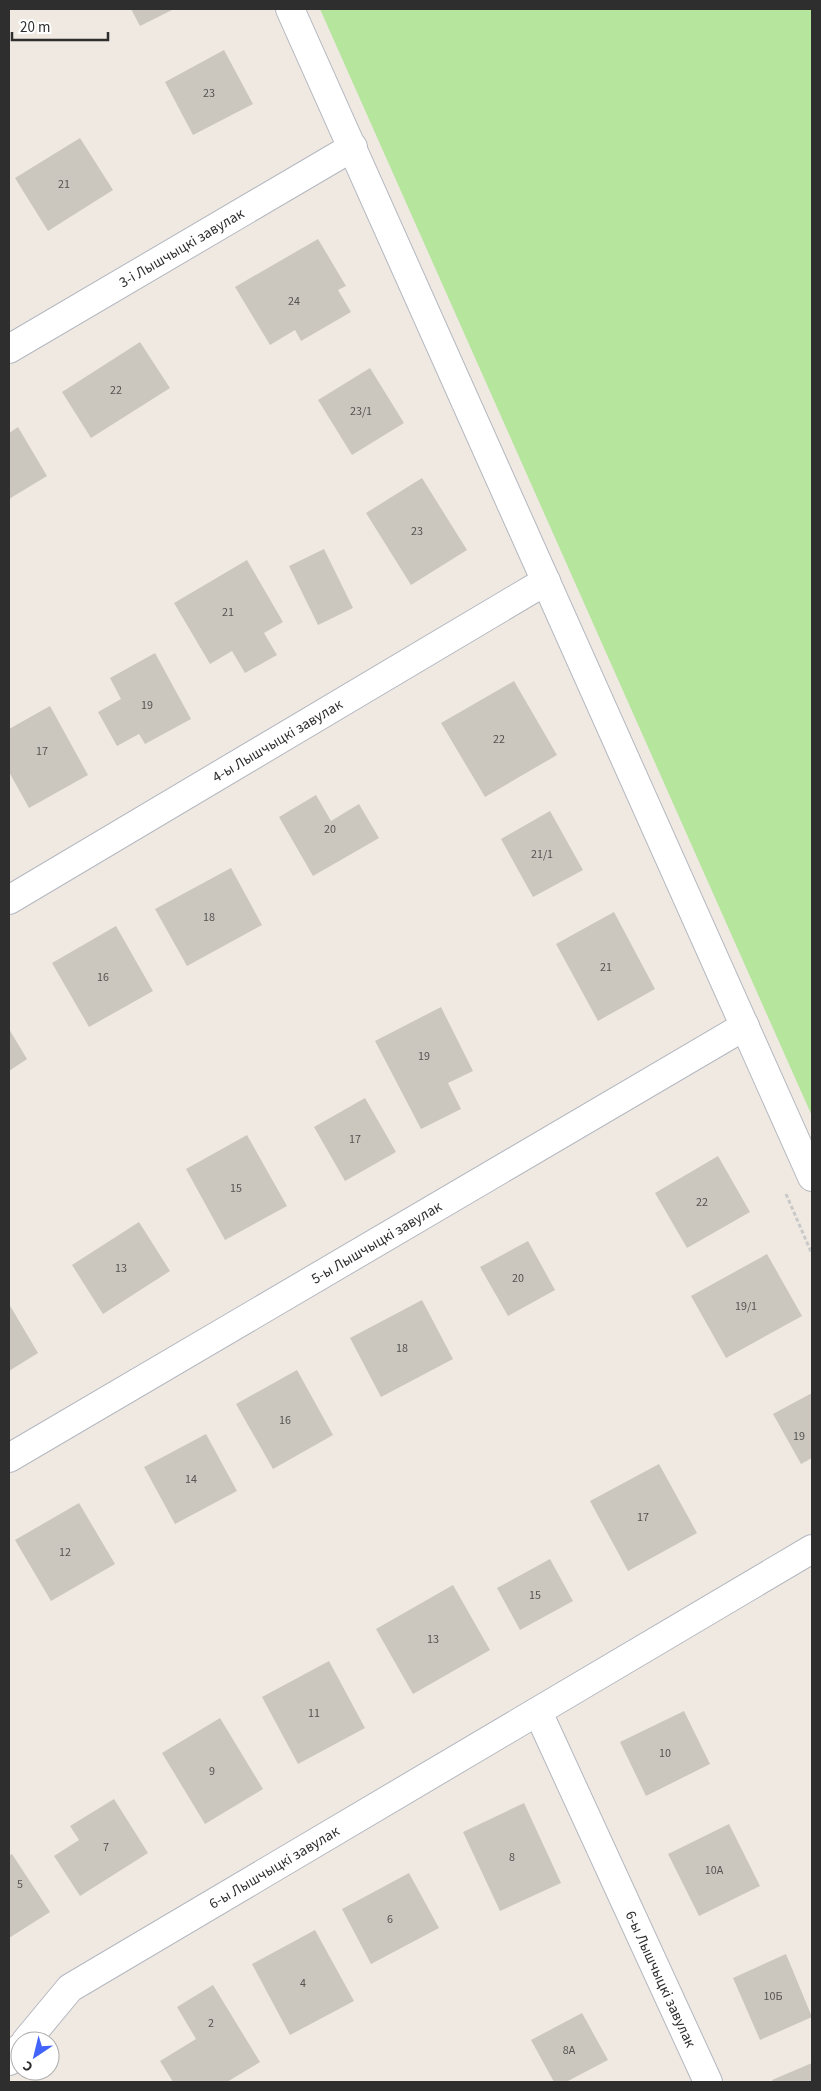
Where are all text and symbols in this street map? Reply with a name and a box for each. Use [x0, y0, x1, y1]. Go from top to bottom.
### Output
scale bar [12, 10, 109, 42]
text: 20 m [20, 17, 50, 38]
house number: 23 [203, 85, 215, 102]
house number: 21 [58, 176, 70, 193]
street label: 3-і Лышчыцкі завулак [115, 202, 248, 293]
house number: 24 [288, 293, 300, 310]
house number: 22 [110, 382, 122, 399]
house number: 23/1 [350, 403, 372, 420]
house number: 23 [411, 523, 423, 540]
house number: 21 [222, 604, 234, 621]
street label: 4-ы Лышчыцкі завулак [208, 693, 347, 788]
house number: 19 [141, 697, 153, 714]
house number: 22 [493, 731, 505, 748]
house number: 17 [36, 743, 48, 760]
house number: 20 [324, 821, 336, 838]
house number: 21/1 [531, 846, 553, 863]
house number: 18 [203, 909, 215, 926]
house number: 21 [600, 959, 612, 976]
house number: 16 [97, 969, 109, 986]
house number: 19 [418, 1048, 430, 1065]
house number: 17 [349, 1131, 361, 1148]
house number: 15 [230, 1180, 242, 1197]
house number: 22 [696, 1194, 708, 1211]
street label: 5-ы Лышчыцкі завулак [307, 1195, 446, 1289]
house number: 13 [115, 1260, 127, 1277]
house number: 20 [512, 1270, 524, 1287]
house number: 19/1 [735, 1298, 757, 1315]
house number: 18 [396, 1340, 408, 1357]
house number: 16 [279, 1412, 291, 1429]
house number: 19 [793, 1428, 805, 1445]
house number: 14 [185, 1471, 197, 1488]
house number: 17 [637, 1509, 649, 1526]
house number: 12 [59, 1544, 71, 1561]
house number: 15 [529, 1587, 541, 1604]
house number: 13 [427, 1631, 439, 1648]
house number: 11 [308, 1705, 320, 1722]
house number: 10 [659, 1745, 671, 1762]
house number: 9 [209, 1763, 215, 1780]
street label: 6-ы Лышчыцкі завулак [205, 1820, 344, 1914]
house number: 7 [103, 1839, 109, 1856]
house number: 8 [509, 1849, 515, 1866]
house number: 10А [705, 1862, 724, 1879]
house number: 5 [17, 1876, 23, 1893]
street label: 6-ы Лышчыцкі завулак [620, 1907, 701, 2051]
house number: 6 [387, 1911, 393, 1928]
house number: 4 [300, 1975, 306, 1992]
house number: 10Б [764, 1988, 782, 2005]
house number: 2 [208, 2015, 214, 2032]
north arrow [10, 2031, 60, 2081]
house number: 8А [563, 2042, 576, 2059]
text: С [19, 2055, 37, 2076]

